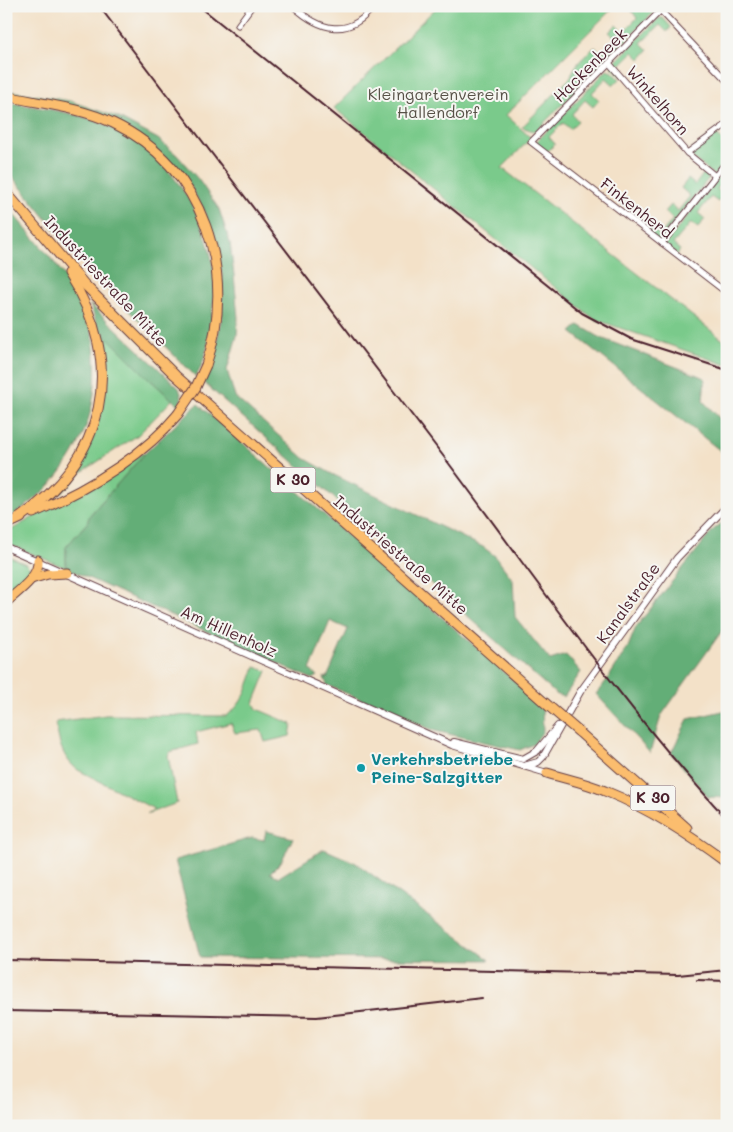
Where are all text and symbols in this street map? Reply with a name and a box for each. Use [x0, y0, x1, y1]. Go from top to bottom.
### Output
street label: Hackenbeek [548, 23, 631, 106]
street label: Winkelhorn [622, 60, 694, 139]
park label: Kleingartenverein Hallendorf [368, 83, 508, 122]
street label: Finkenherd [597, 173, 678, 243]
street label: Industriestraße Mitte [40, 211, 173, 351]
road number: K 30 [270, 468, 316, 492]
street label: Industriestraße Mitte [330, 490, 473, 619]
street label: Kanalstraße [591, 558, 664, 647]
street label: Am Hillenholz [178, 600, 281, 661]
place label: Verkehrsbetriebe Peine-Salzgitter [371, 748, 513, 787]
marker: Verkehrsbetriebe Peine-Salzgitter [355, 762, 367, 774]
road number: K 30 [630, 786, 676, 810]

